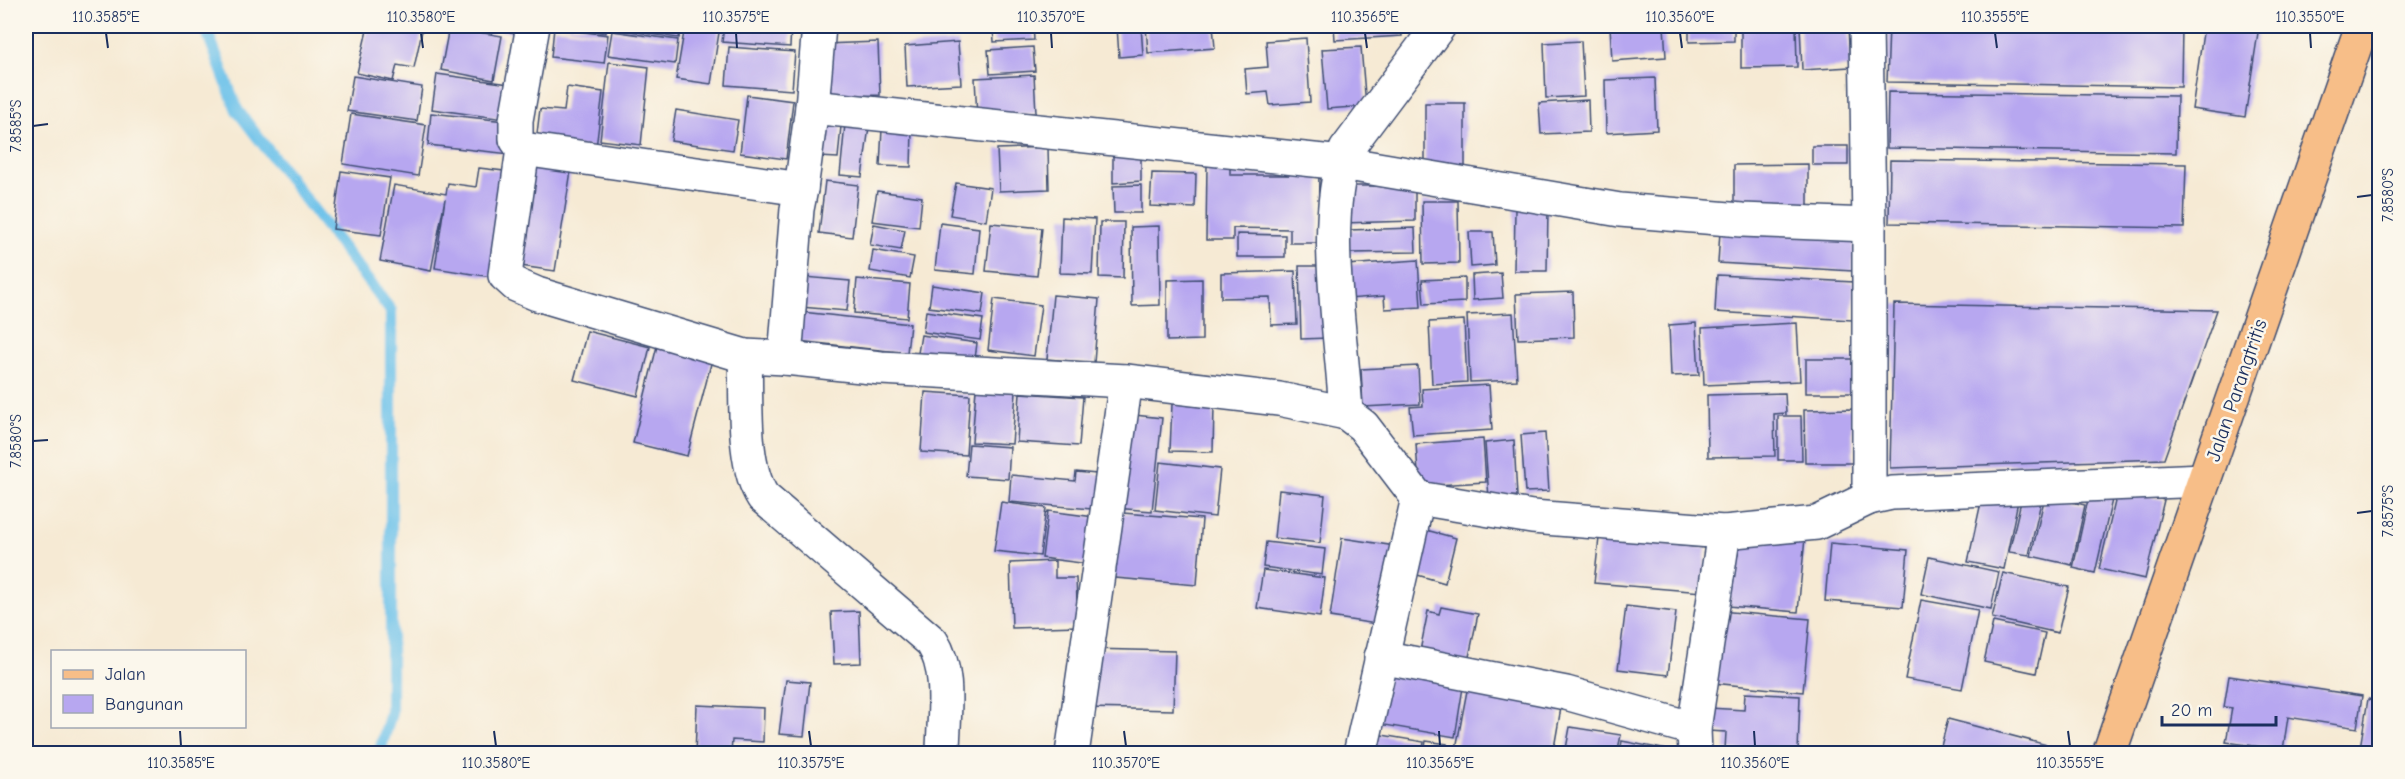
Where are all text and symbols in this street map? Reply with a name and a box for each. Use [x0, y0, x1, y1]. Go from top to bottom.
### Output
text: 110.3585°E [72, 8, 140, 26]
text: 110.3580°E [387, 8, 455, 26]
text: 110.3575°E [702, 8, 770, 26]
text: 110.3570°E [1017, 8, 1085, 26]
text: 110.3565°E [1331, 8, 1399, 26]
text: 110.3560°E [1645, 8, 1715, 26]
text: 110.3555°E [1961, 8, 2029, 26]
text: 110.3550°E [2275, 8, 2345, 26]
text: 7.8585°S [7, 99, 25, 153]
text: 7.8580°S [2379, 168, 2397, 222]
street label: Jalan Parangtritis [2201, 316, 2272, 464]
text: 7.8580°S [7, 414, 25, 468]
text: 7.8575°S [2379, 485, 2397, 537]
legend [51, 650, 246, 728]
text: Jalan [105, 664, 146, 685]
scale bar [2162, 689, 2276, 727]
text: Bangunan [105, 694, 183, 715]
text: 20 m [2171, 700, 2212, 721]
text: 110.3585°E [147, 754, 215, 772]
text: 110.3580°E [462, 754, 530, 772]
text: 110.3575°E [777, 754, 845, 772]
text: 110.3570°E [1092, 754, 1160, 772]
text: 110.3565°E [1406, 754, 1474, 772]
text: 110.3560°E [1720, 754, 1790, 772]
text: 110.3555°E [2036, 754, 2104, 772]

